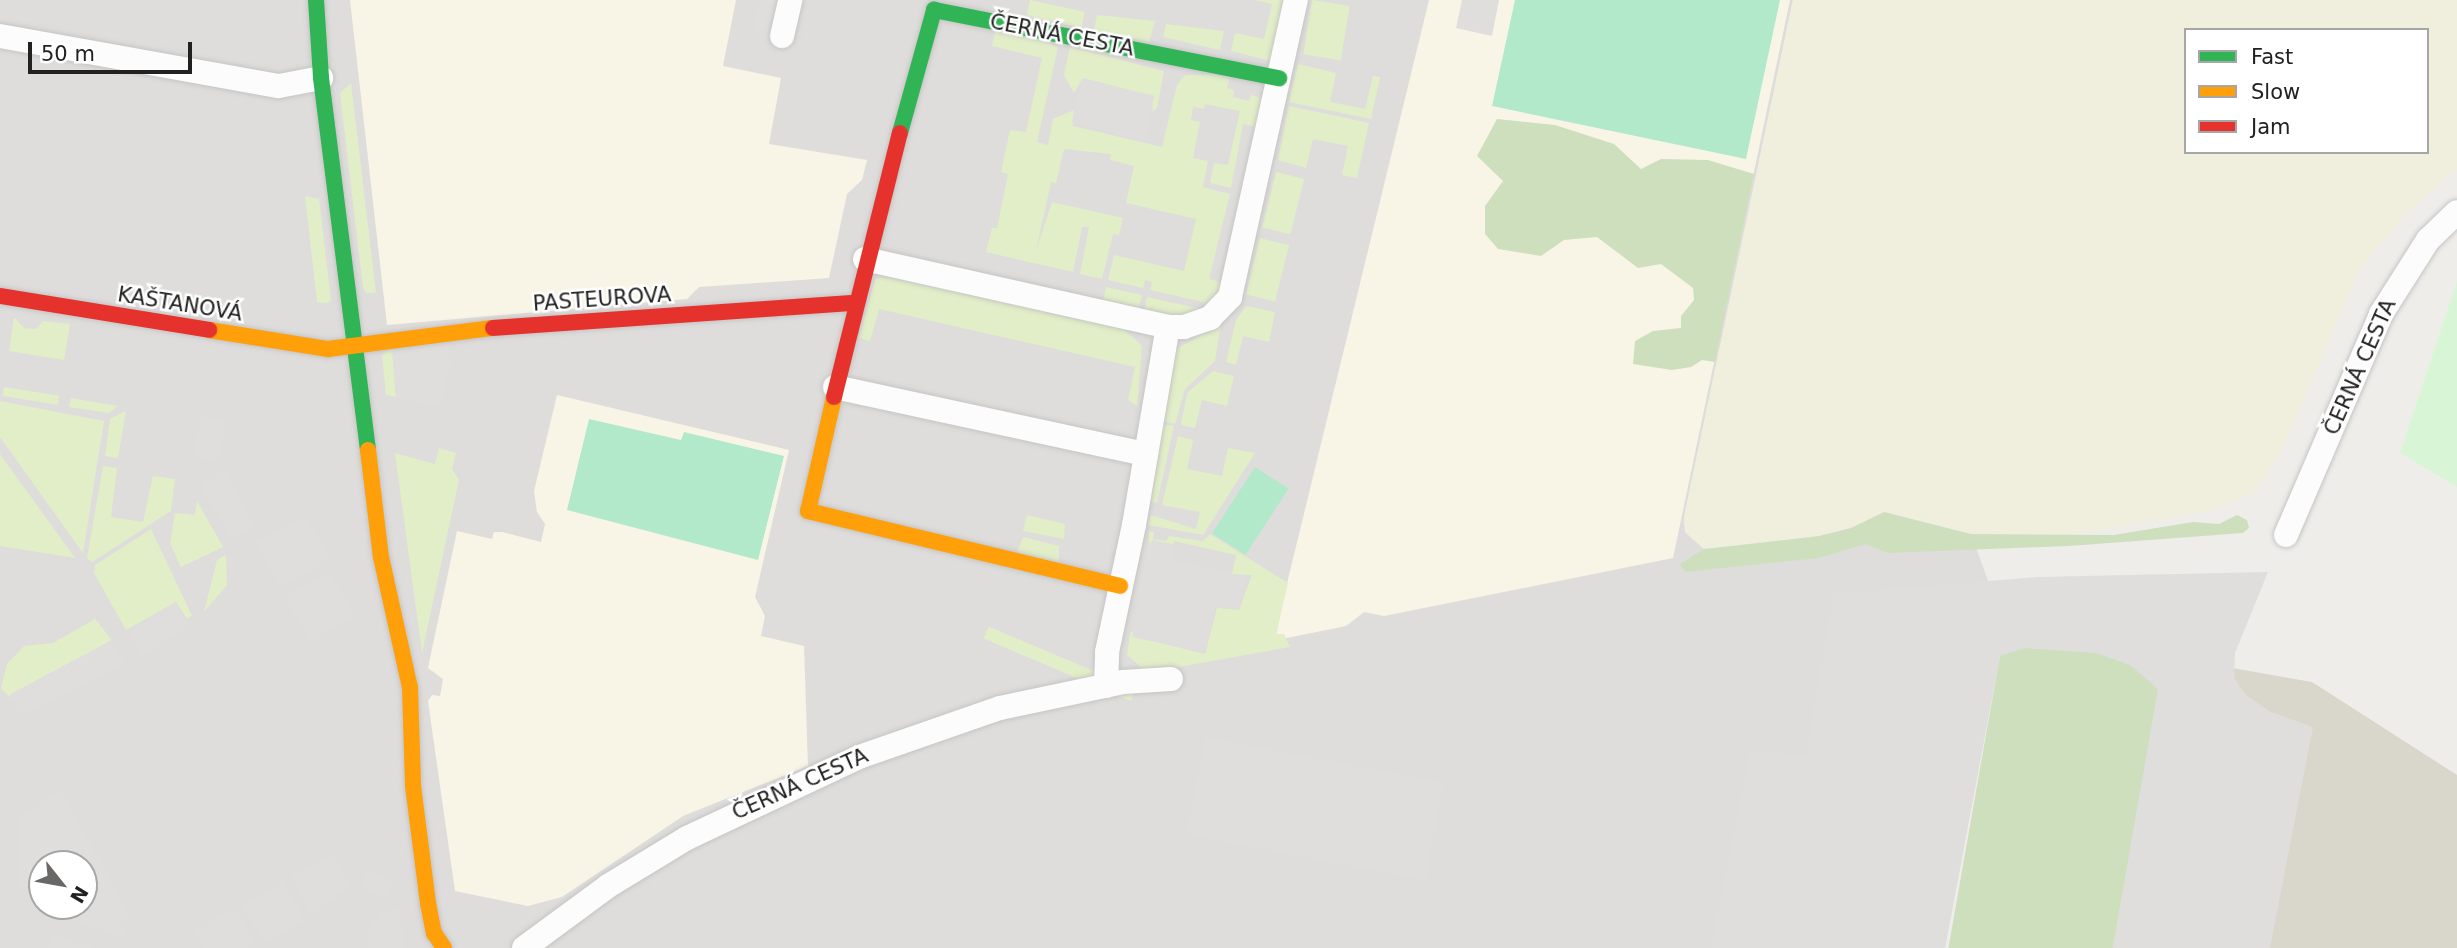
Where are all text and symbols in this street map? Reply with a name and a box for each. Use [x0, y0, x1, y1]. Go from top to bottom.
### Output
street label: ČERNÁ CESTA [988, 9, 1136, 61]
scale bar [32, 28, 196, 72]
legend [2184, 28, 2429, 154]
text: 50 m [41, 42, 95, 66]
text: Fast [2251, 45, 2293, 69]
text: Slow [2251, 80, 2300, 104]
text: Jam [2251, 115, 2291, 139]
street label: KAŠTANOVÁ [116, 282, 244, 326]
street label: PASTEUROVA [532, 282, 672, 316]
street label: ČERNÁ CESTA [2319, 295, 2401, 439]
street label: ČERNÁ CESTA [728, 743, 872, 825]
north arrow [28, 850, 98, 920]
text: N [66, 882, 93, 907]

